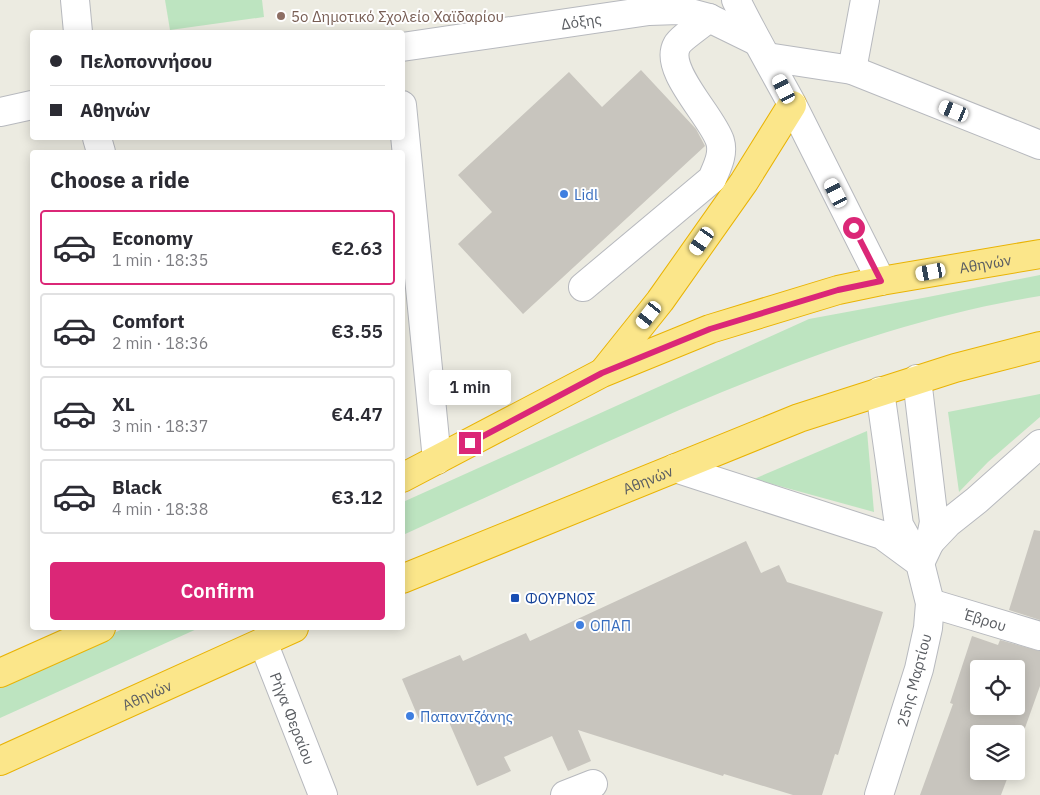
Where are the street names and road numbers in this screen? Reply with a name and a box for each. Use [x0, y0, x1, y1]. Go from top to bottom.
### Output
street label: Δόξης [560, 9, 603, 33]
street label: Αθηνών [958, 249, 1013, 277]
street label: Αθηνών [620, 461, 676, 498]
street label: Έβρου [961, 604, 1009, 635]
street label: 25ης Μαρτίου [892, 631, 936, 729]
street label: Ρήγα Φεραίου [266, 669, 320, 767]
street label: Αθηνών [119, 675, 175, 714]

